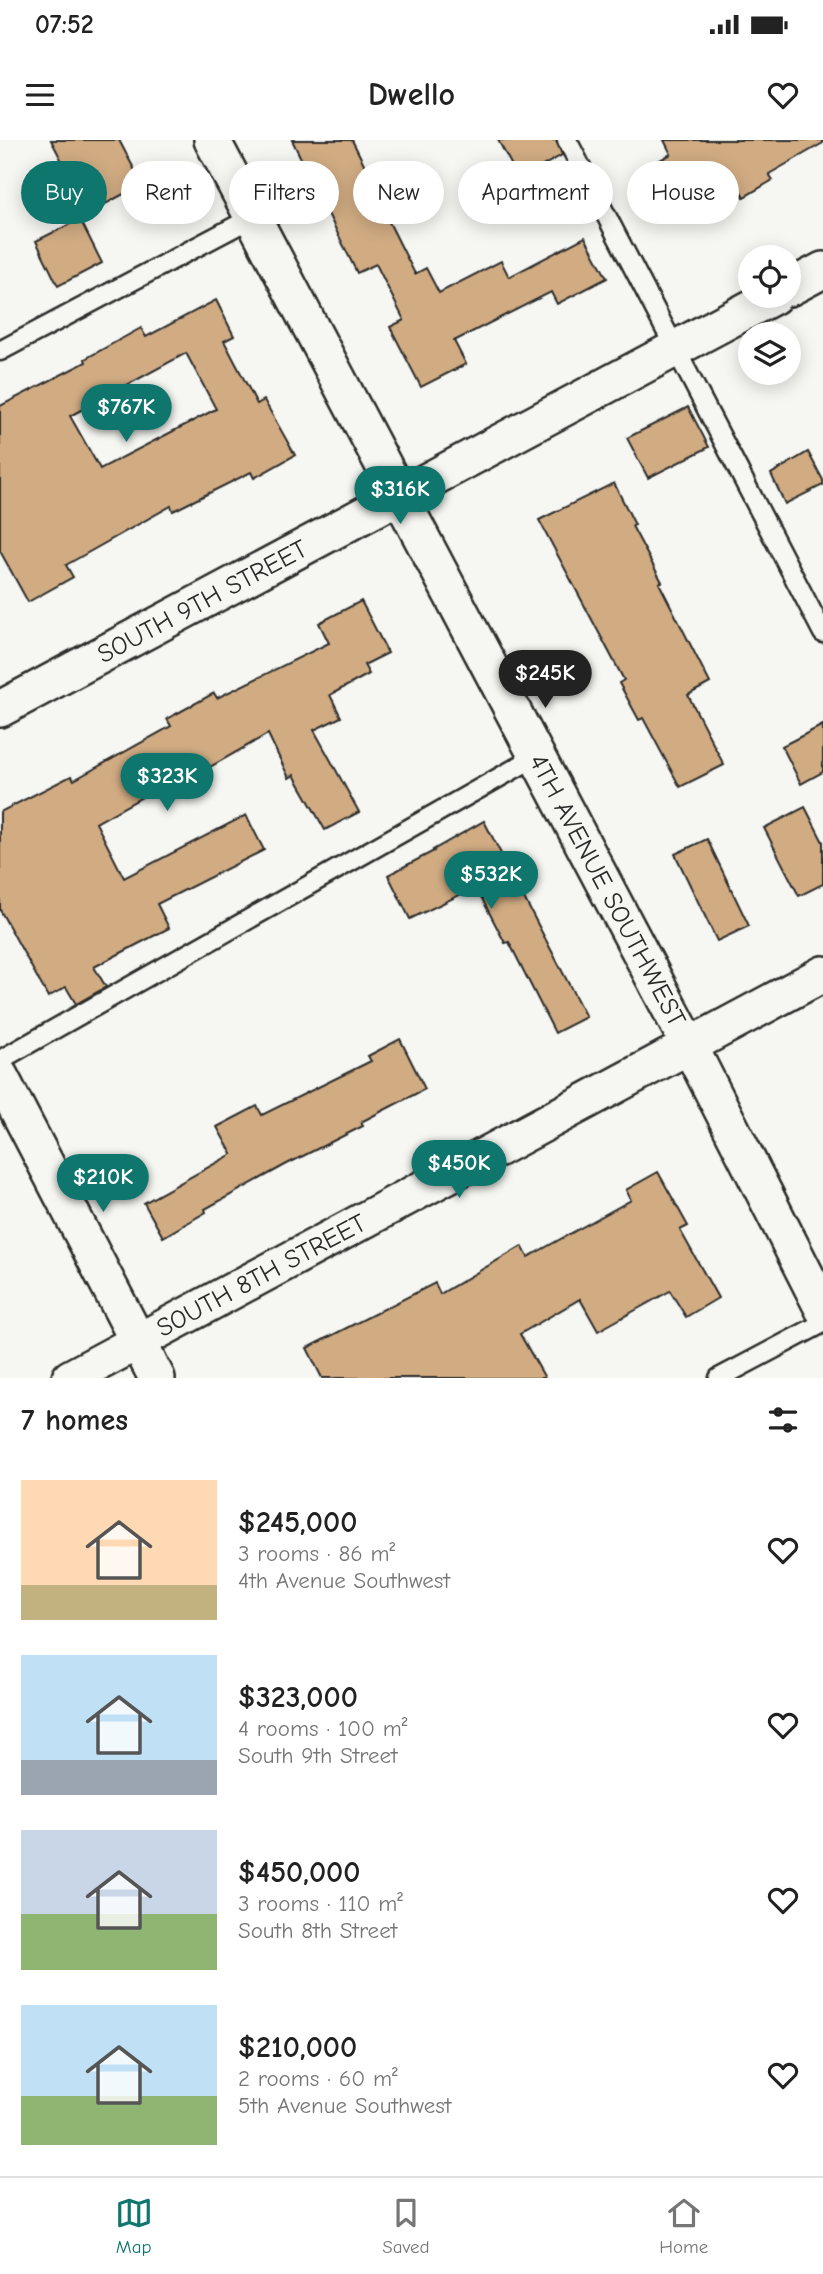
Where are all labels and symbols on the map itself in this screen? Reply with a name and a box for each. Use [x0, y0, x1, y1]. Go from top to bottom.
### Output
pin: $767K [77, 384, 175, 444]
pin: $316K [351, 466, 449, 526]
street label: SOUTH 9TH STREET [92, 534, 313, 670]
pin: $245K [496, 650, 594, 710]
street label: 4TH AVENUE SOUTHWEST [522, 749, 692, 1032]
pin: $323K [118, 754, 216, 813]
pin: $532K [442, 852, 540, 911]
pin: $450K [410, 1140, 508, 1200]
pin: $210K [54, 1154, 152, 1214]
street label: SOUTH 8TH STREET [152, 1208, 372, 1344]

